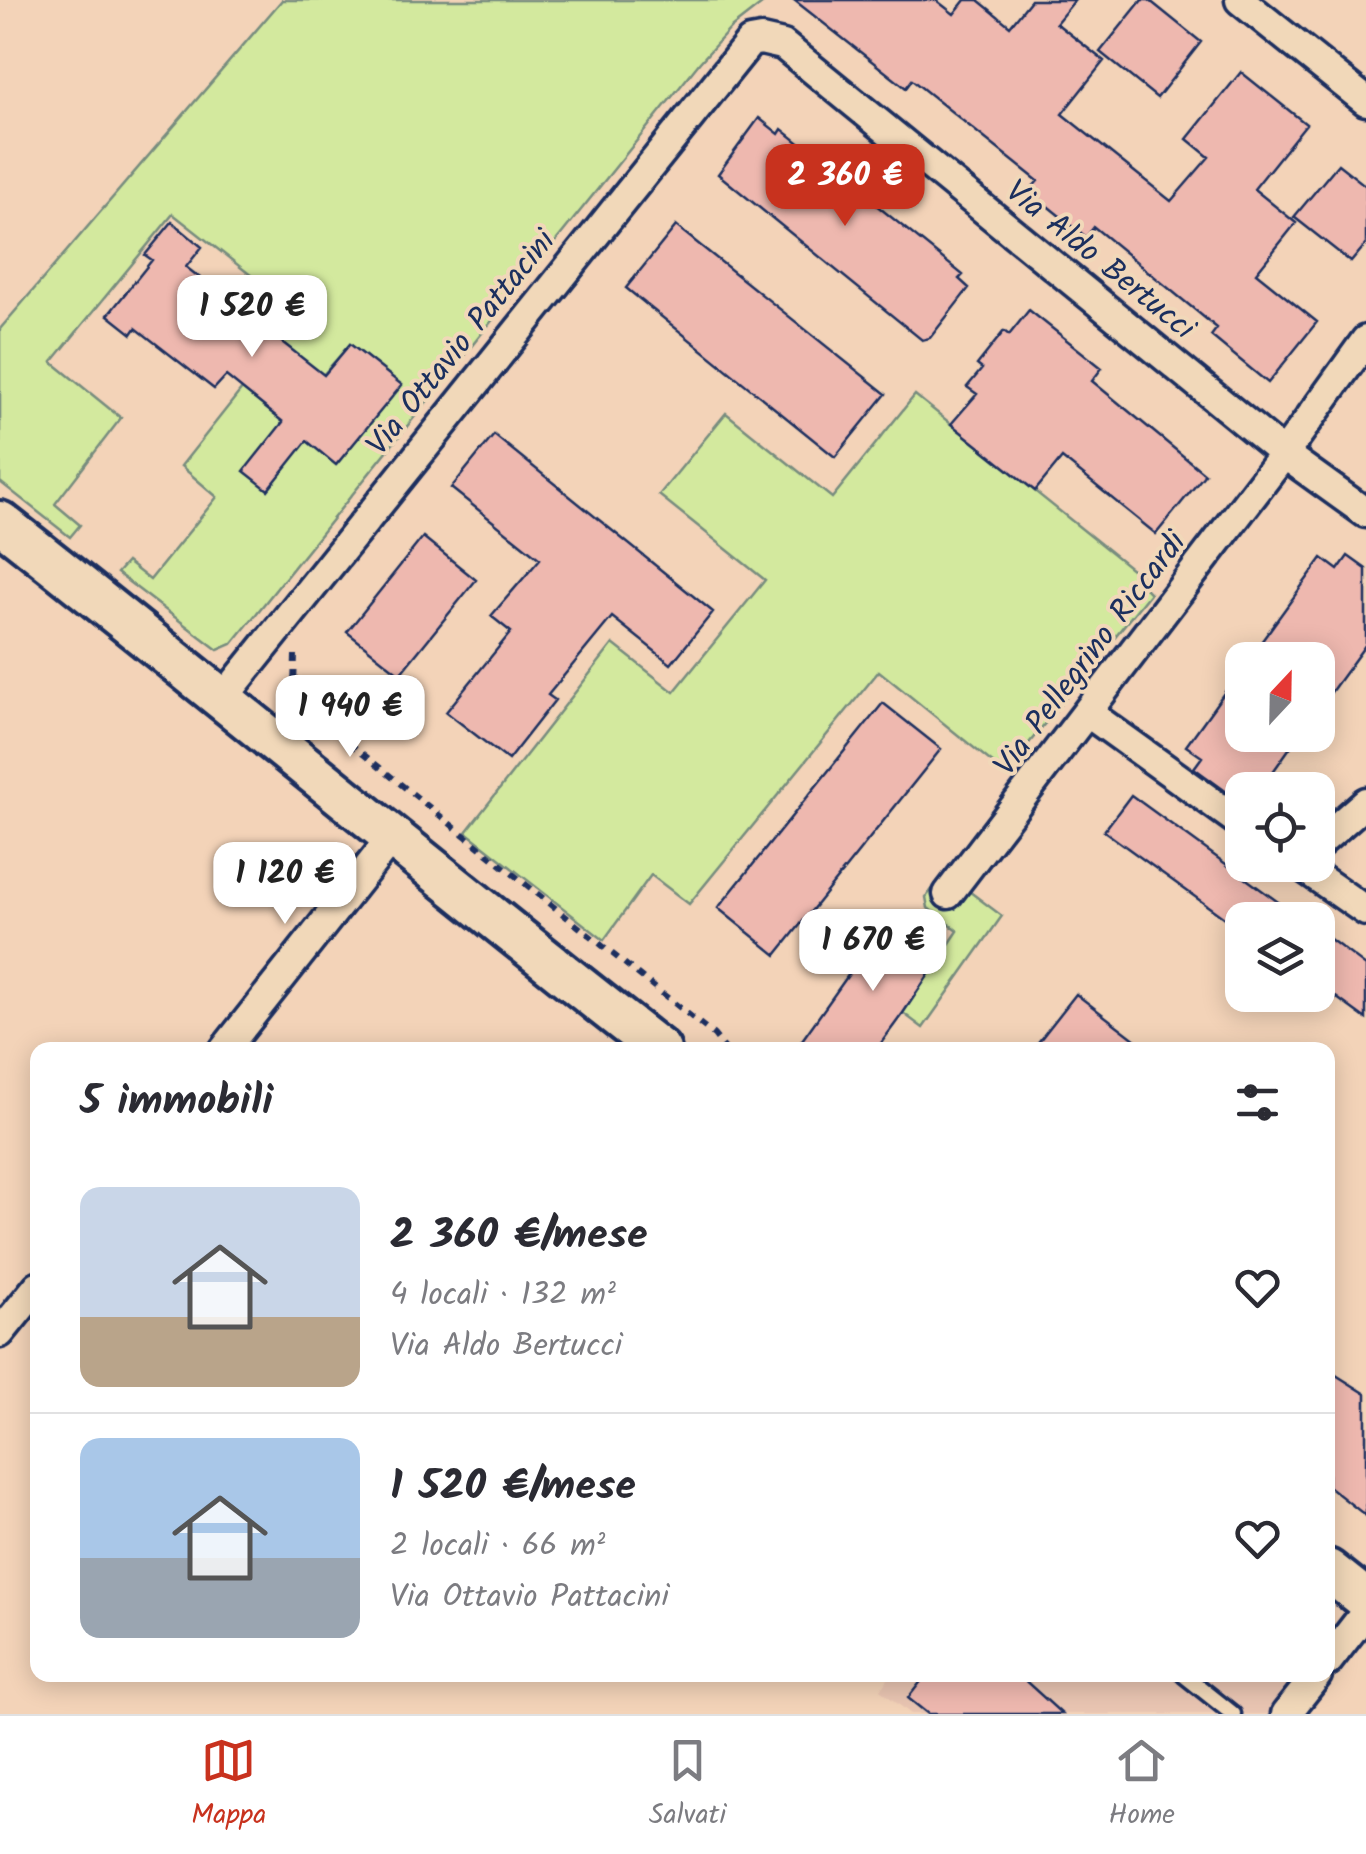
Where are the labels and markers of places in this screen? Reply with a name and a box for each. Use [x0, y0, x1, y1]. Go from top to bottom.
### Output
pin: 2 360 € [753, 144, 937, 229]
pin: 1 520 € [160, 275, 344, 360]
pin: 1 940 € [258, 675, 442, 760]
pin: 1 120 € [193, 842, 377, 927]
pin: 1 670 € [781, 909, 965, 994]

